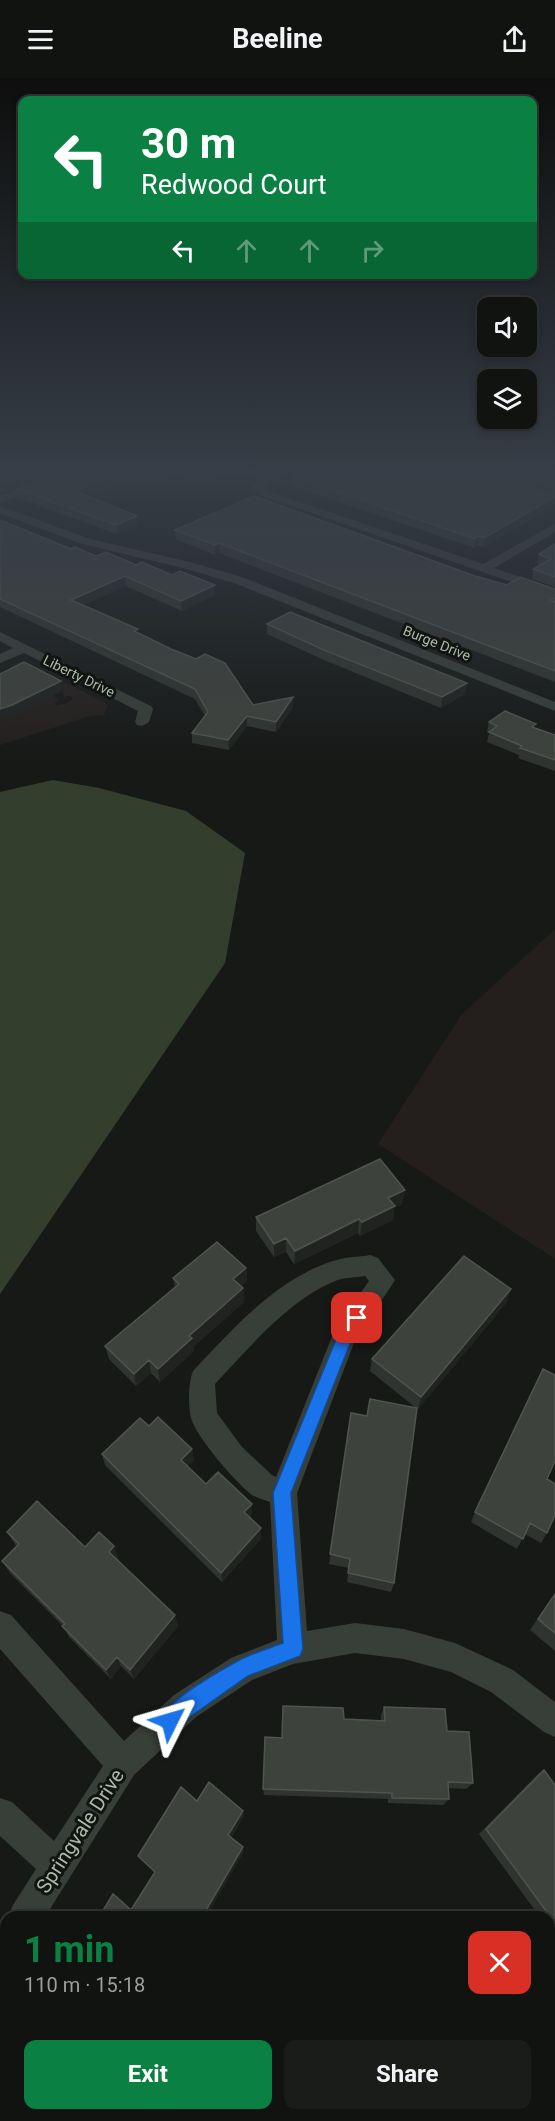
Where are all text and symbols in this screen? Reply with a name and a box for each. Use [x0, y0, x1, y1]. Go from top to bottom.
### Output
icon: menu [24, 23, 57, 56]
text: Beeline [232, 23, 323, 55]
icon: share [498, 23, 531, 56]
text: 30 m [141, 119, 236, 168]
icon: left [42, 120, 120, 198]
text: Redwood Court [141, 169, 327, 201]
icon: left [167, 234, 200, 267]
icon: ahead [230, 234, 263, 267]
icon: ahead [293, 234, 326, 267]
icon: right [356, 234, 389, 267]
map controls [477, 297, 537, 429]
button: sound [477, 297, 537, 357]
button: layers [477, 369, 537, 429]
street label: Burge Drive [401, 622, 473, 664]
street label: Liberty Drive [41, 652, 117, 700]
pin [331, 1292, 382, 1343]
icon: arrive [340, 1301, 373, 1334]
position arrow [138, 1689, 202, 1753]
street label: Springvale Drive [31, 1765, 129, 1897]
text: 1 min [24, 1929, 115, 1971]
button: close [468, 1931, 531, 1994]
text: 110 m · 15:18 [24, 1973, 145, 1997]
button: Exit [24, 2040, 272, 2109]
button: Share [284, 2040, 531, 2109]

